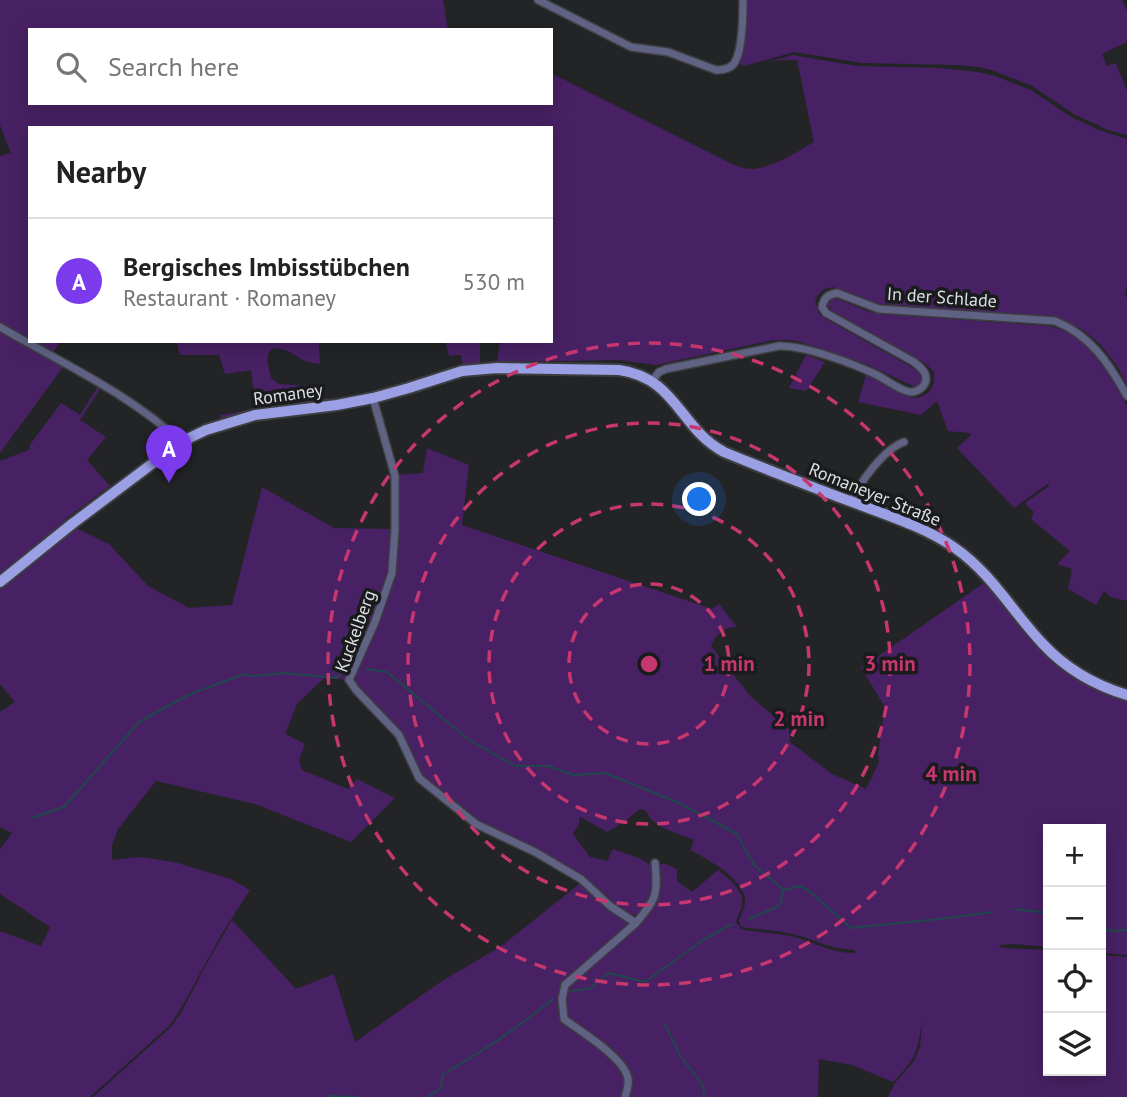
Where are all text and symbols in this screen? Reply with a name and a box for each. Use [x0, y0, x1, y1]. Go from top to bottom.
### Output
search box [28, 28, 553, 105]
icon: search [52, 48, 90, 86]
text: Search here [108, 50, 239, 83]
text: Nearby [56, 152, 146, 191]
text: Bergisches Imbisstübchen [123, 250, 410, 283]
text: A [72, 267, 86, 296]
text: 530 m [463, 267, 525, 296]
street label: In der Schlade [886, 282, 998, 312]
text: Restaurant · Romaney [123, 283, 336, 312]
street label: Romaney [252, 378, 325, 410]
pin: A [146, 425, 192, 483]
street label: Romaneyer Straße [806, 457, 944, 531]
your location [682, 482, 716, 516]
street label: Kuckelberg [330, 587, 380, 675]
text: 1 min [703, 650, 755, 677]
text: 3 min [864, 650, 916, 677]
centre of rings [637, 652, 661, 676]
text: 2 min [773, 705, 825, 732]
text: 4 min [925, 760, 977, 787]
map controls [1043, 824, 1106, 1076]
button: + [1043, 824, 1106, 887]
button: − [1043, 887, 1106, 950]
button: locate [1043, 950, 1106, 1013]
button: layers [1043, 1013, 1106, 1076]

